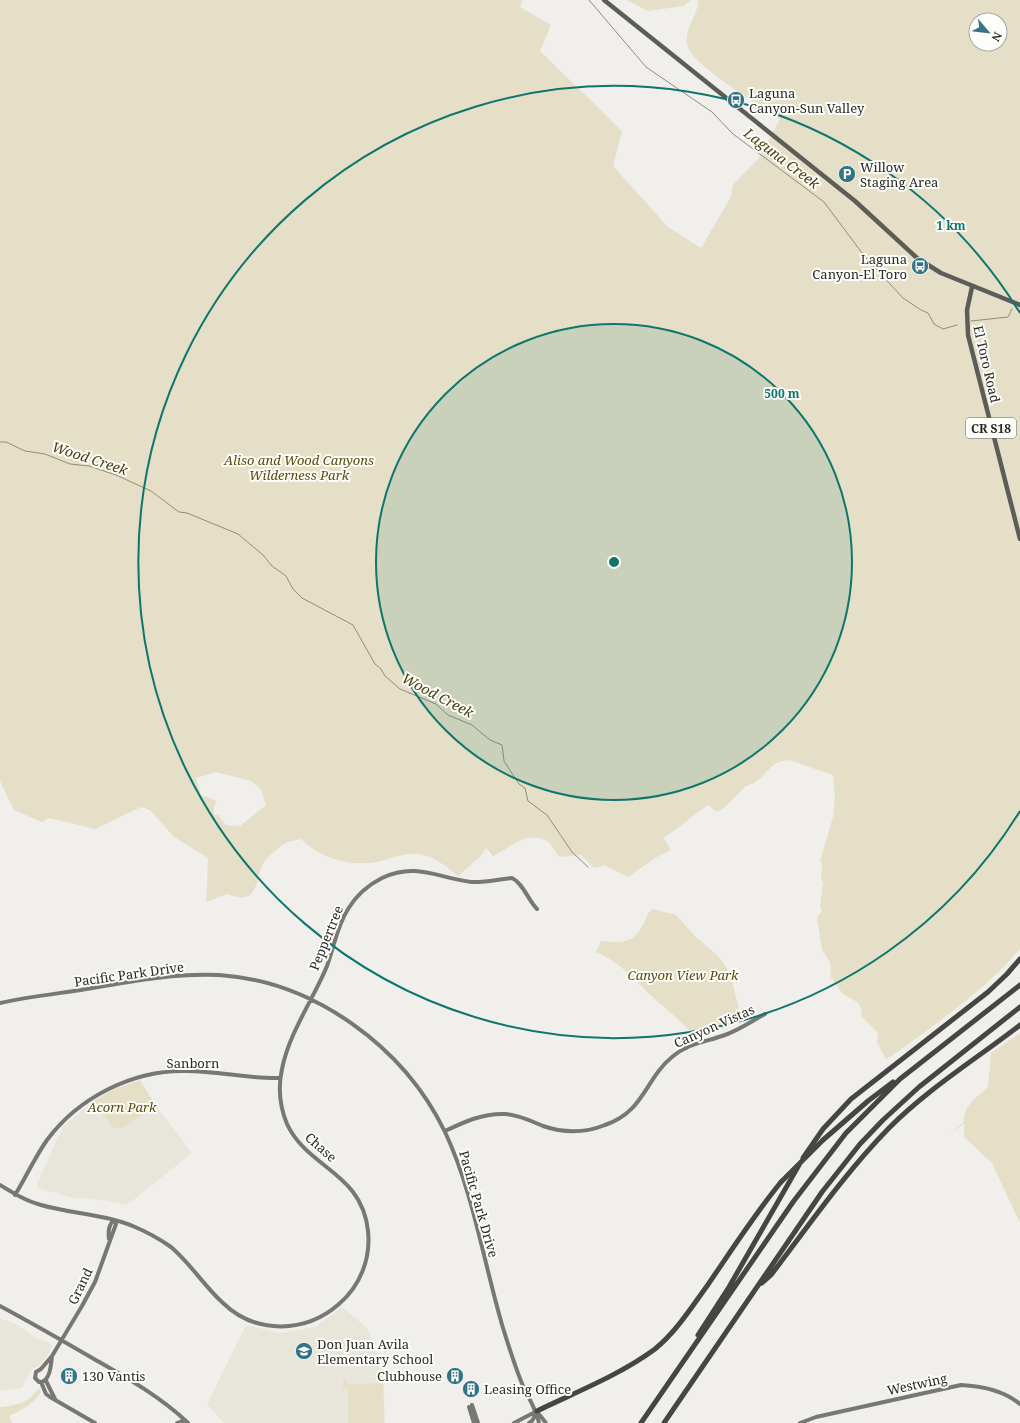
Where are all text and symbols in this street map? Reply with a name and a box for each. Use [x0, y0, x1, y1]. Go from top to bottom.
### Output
north arrow [968, 12, 1008, 52]
text: N [988, 30, 1006, 45]
place label: Laguna Canyon-Sun Valley [749, 84, 865, 117]
bus stop icon: Laguna Canyon-Sun Valley [726, 90, 746, 110]
water label: Laguna Creek [740, 123, 824, 193]
place label: Willow Staging Area [860, 158, 938, 191]
parking icon: Willow Staging Area [837, 164, 857, 184]
text: 1 km [936, 217, 966, 234]
place label: Laguna Canyon-El Toro [812, 250, 907, 283]
bus stop icon: Laguna Canyon-El Toro [910, 256, 930, 276]
street label: El Toro Road [969, 324, 1005, 404]
text: 500 m [764, 385, 800, 402]
road number: CR S18 [966, 418, 1016, 438]
water label: Wood Creek [50, 437, 131, 479]
park label: Aliso and Wood Canyons Wilderness Park [223, 451, 374, 484]
centre of rings [607, 555, 621, 569]
water label: Wood Creek [399, 668, 478, 722]
street label: Peppertree [305, 903, 347, 973]
street label: Pacific Park Drive [73, 957, 185, 991]
park label: Canyon View Park [628, 966, 739, 984]
street label: Canyon Vistas [671, 1000, 757, 1052]
street label: Sanborn [167, 1054, 220, 1072]
park label: Acorn Park [86, 1098, 157, 1116]
street label: Chase [301, 1128, 341, 1166]
street label: Pacific Park Drive [455, 1148, 503, 1260]
street label: Grand [63, 1265, 97, 1307]
place label: Don Juan Avila Elementary School [317, 1335, 433, 1368]
school or university icon: Don Juan Avila Elementary School [294, 1341, 314, 1361]
building icon: 130 Vantis [59, 1366, 79, 1386]
building icon: Clubhouse [445, 1366, 465, 1386]
place label: 130 Vantis [82, 1367, 146, 1385]
place label: Clubhouse [377, 1367, 442, 1385]
street label: Westwing [885, 1369, 949, 1399]
building icon: Leasing Office [461, 1379, 481, 1399]
place label: Leasing Office [484, 1380, 571, 1398]

